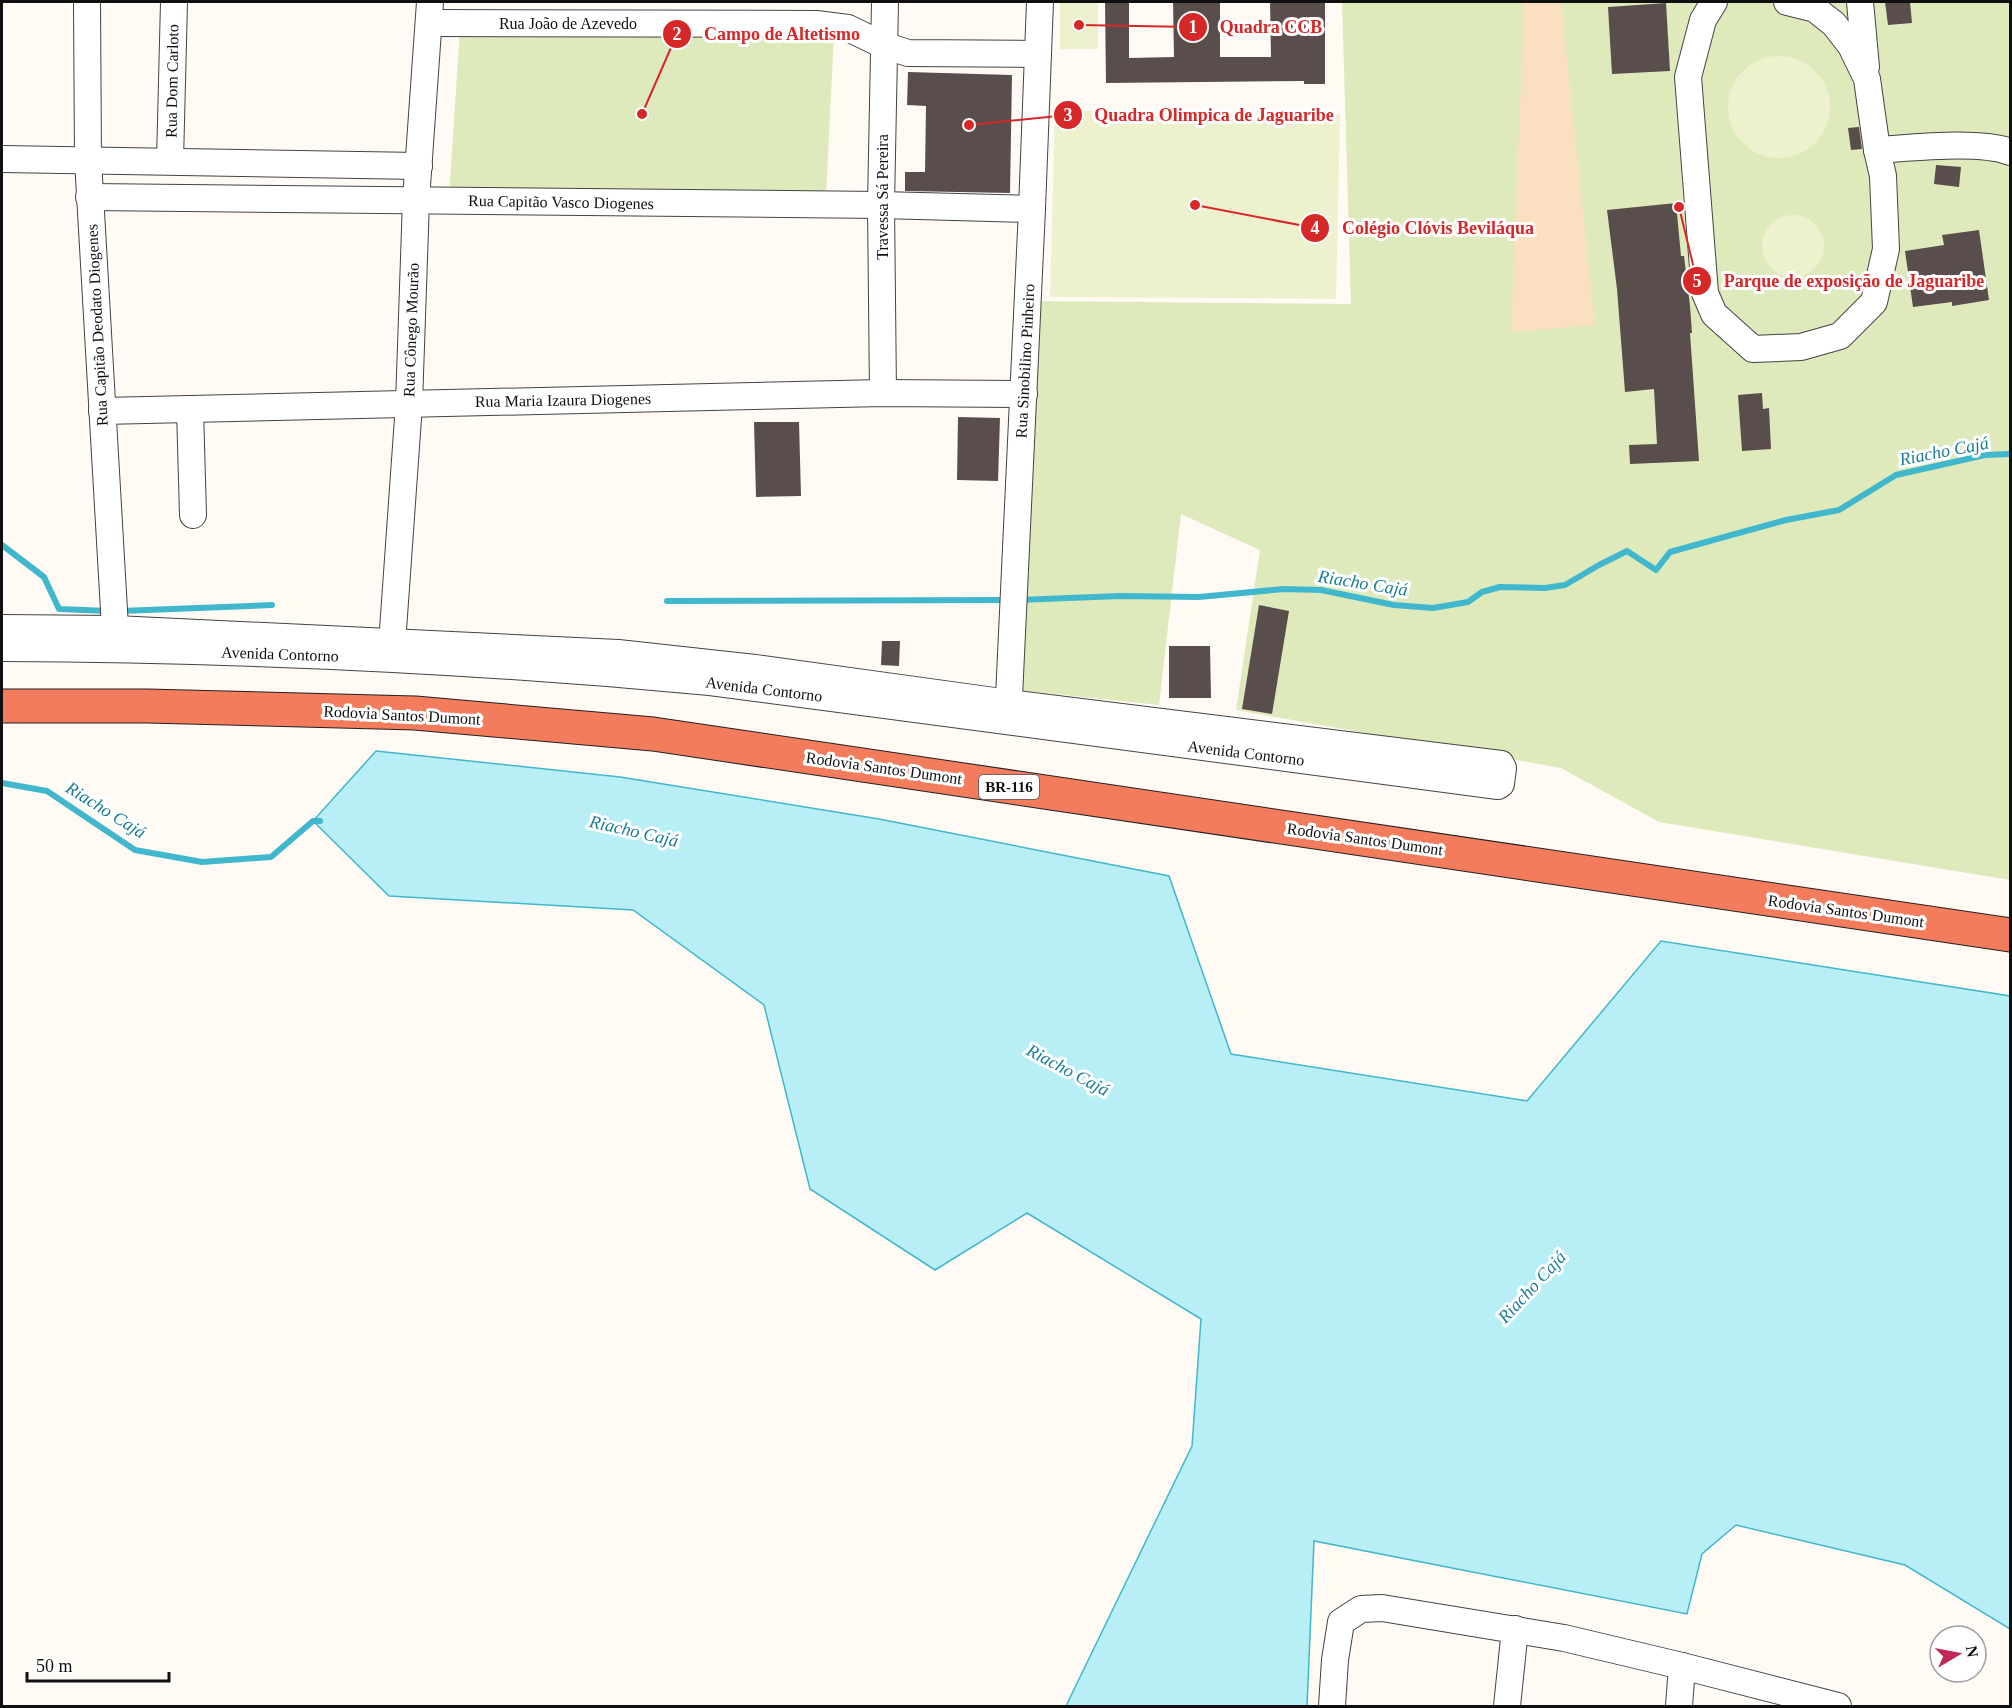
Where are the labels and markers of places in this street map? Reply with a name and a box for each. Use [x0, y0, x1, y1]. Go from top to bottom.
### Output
callout: Quadra CCB [1178, 9, 1334, 45]
callout: Campo de Altetismo [662, 16, 873, 52]
callout: Quadra Olimpica de Jaguaribe [1053, 97, 1346, 133]
callout: Colégio Clóvis Beviláqua [1300, 210, 1546, 246]
callout: Parque de exposição de Jaguaribe [1682, 263, 1996, 299]

